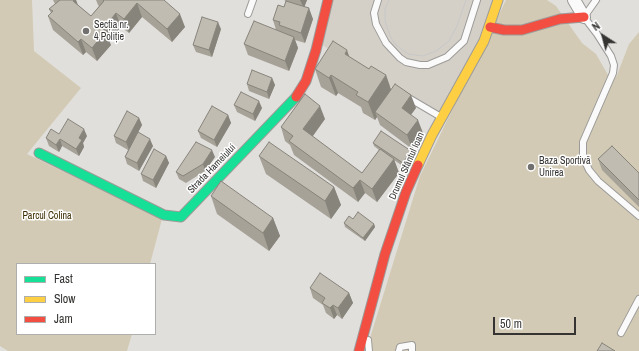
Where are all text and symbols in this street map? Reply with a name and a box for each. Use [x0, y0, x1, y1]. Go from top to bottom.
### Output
north arrow [583, 16, 623, 56]
place label: Secția nr. 4 Poliție [94, 19, 129, 42]
text: N [589, 19, 603, 34]
marker: Secția nr. 4 Poliție [81, 26, 91, 36]
street label: Drumul Sfântul Ioan [387, 130, 427, 202]
street label: Strada Hameiului [186, 142, 238, 196]
place label: Baza Sportivă Unirea [539, 155, 591, 178]
marker: Baza Sportivă Unirea [526, 162, 536, 172]
park label: Parcul Colina [22, 210, 72, 222]
legend [16, 263, 156, 335]
text: Fast [54, 271, 73, 287]
text: Slow [54, 291, 75, 307]
scale bar [495, 309, 578, 335]
text: Jam [54, 311, 73, 327]
text: 50 m [500, 316, 522, 332]

